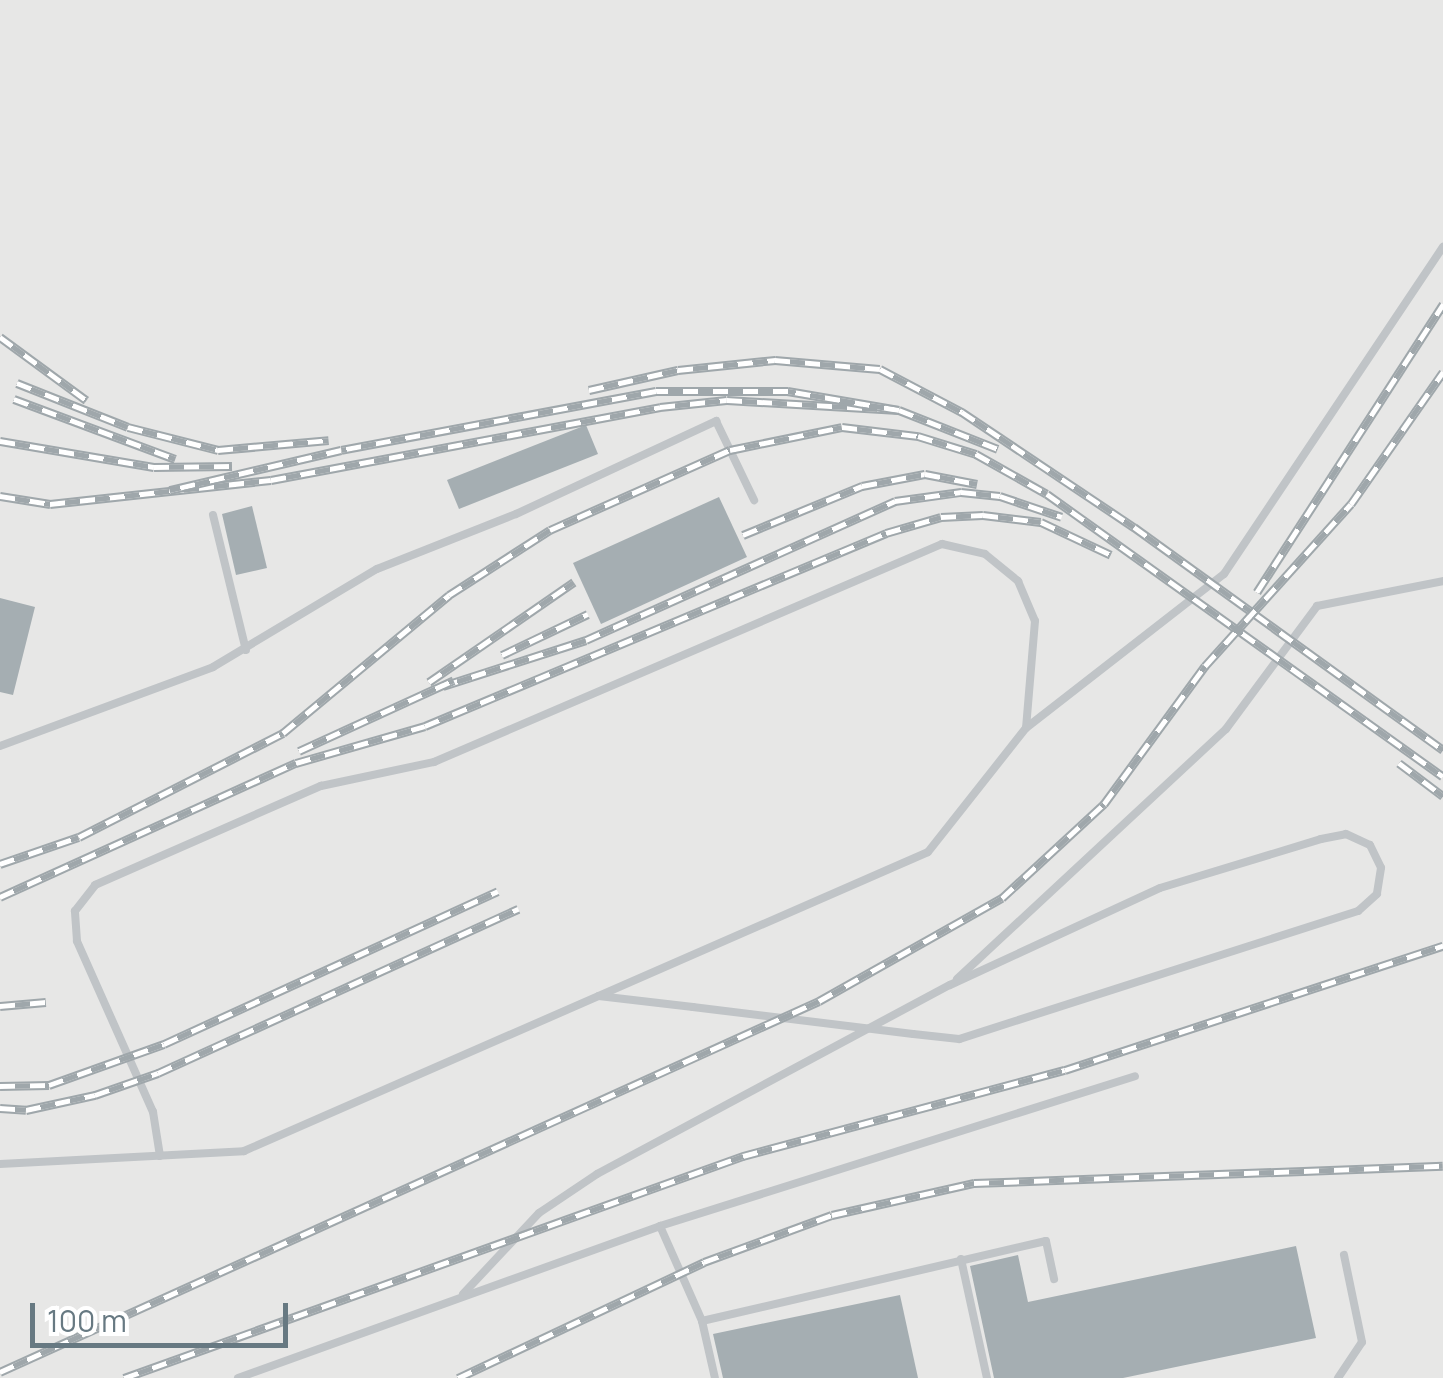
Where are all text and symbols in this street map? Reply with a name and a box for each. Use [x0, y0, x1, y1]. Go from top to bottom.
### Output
scale bar [35, 1283, 292, 1345]
text: 100 m [47, 1300, 127, 1341]

